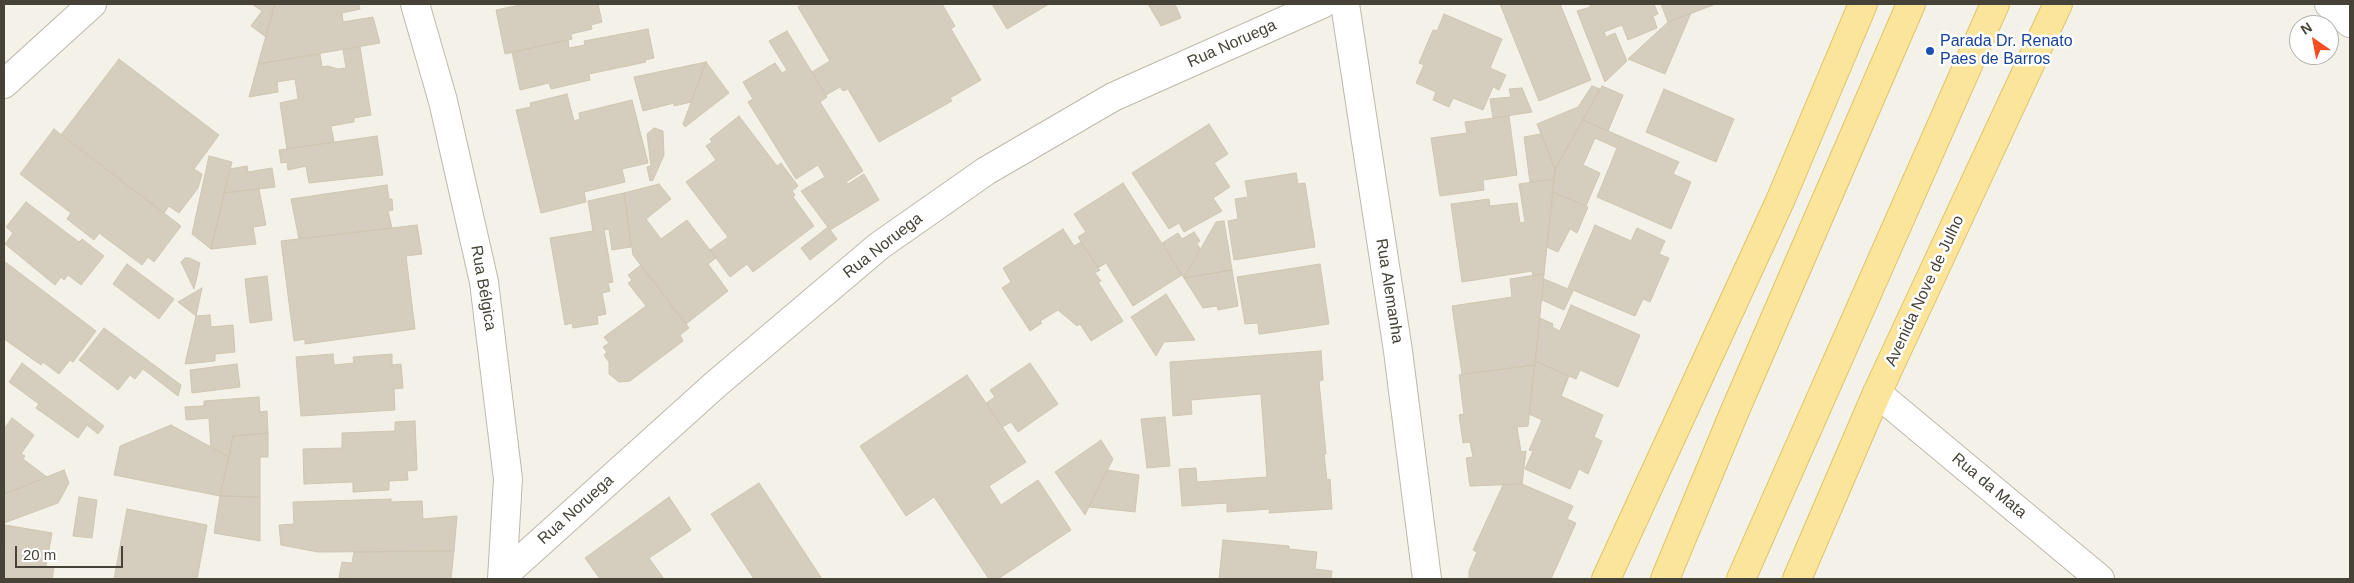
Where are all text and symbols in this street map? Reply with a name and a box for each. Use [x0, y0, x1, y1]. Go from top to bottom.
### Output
north arrow [2289, 15, 2339, 65]
street label: Rua Noruega [1185, 16, 1279, 72]
text: N [2298, 19, 2315, 38]
place label: Parada Dr. Renato Paes de Barros [1940, 32, 2073, 70]
marker: Parada Dr. Renato Paes de Barros [1924, 45, 1936, 57]
street label: Rua Noruega [840, 209, 926, 283]
street label: Avenida Nove de Julho [1882, 213, 1968, 369]
street label: Rua Alemanha [1371, 237, 1407, 345]
street label: Rua Bélgica [466, 244, 500, 332]
street label: Rua da Mata [1948, 449, 2030, 523]
street label: Rua Noruega [534, 471, 618, 549]
scale bar [18, 536, 125, 568]
text: 20 m [23, 546, 56, 563]

